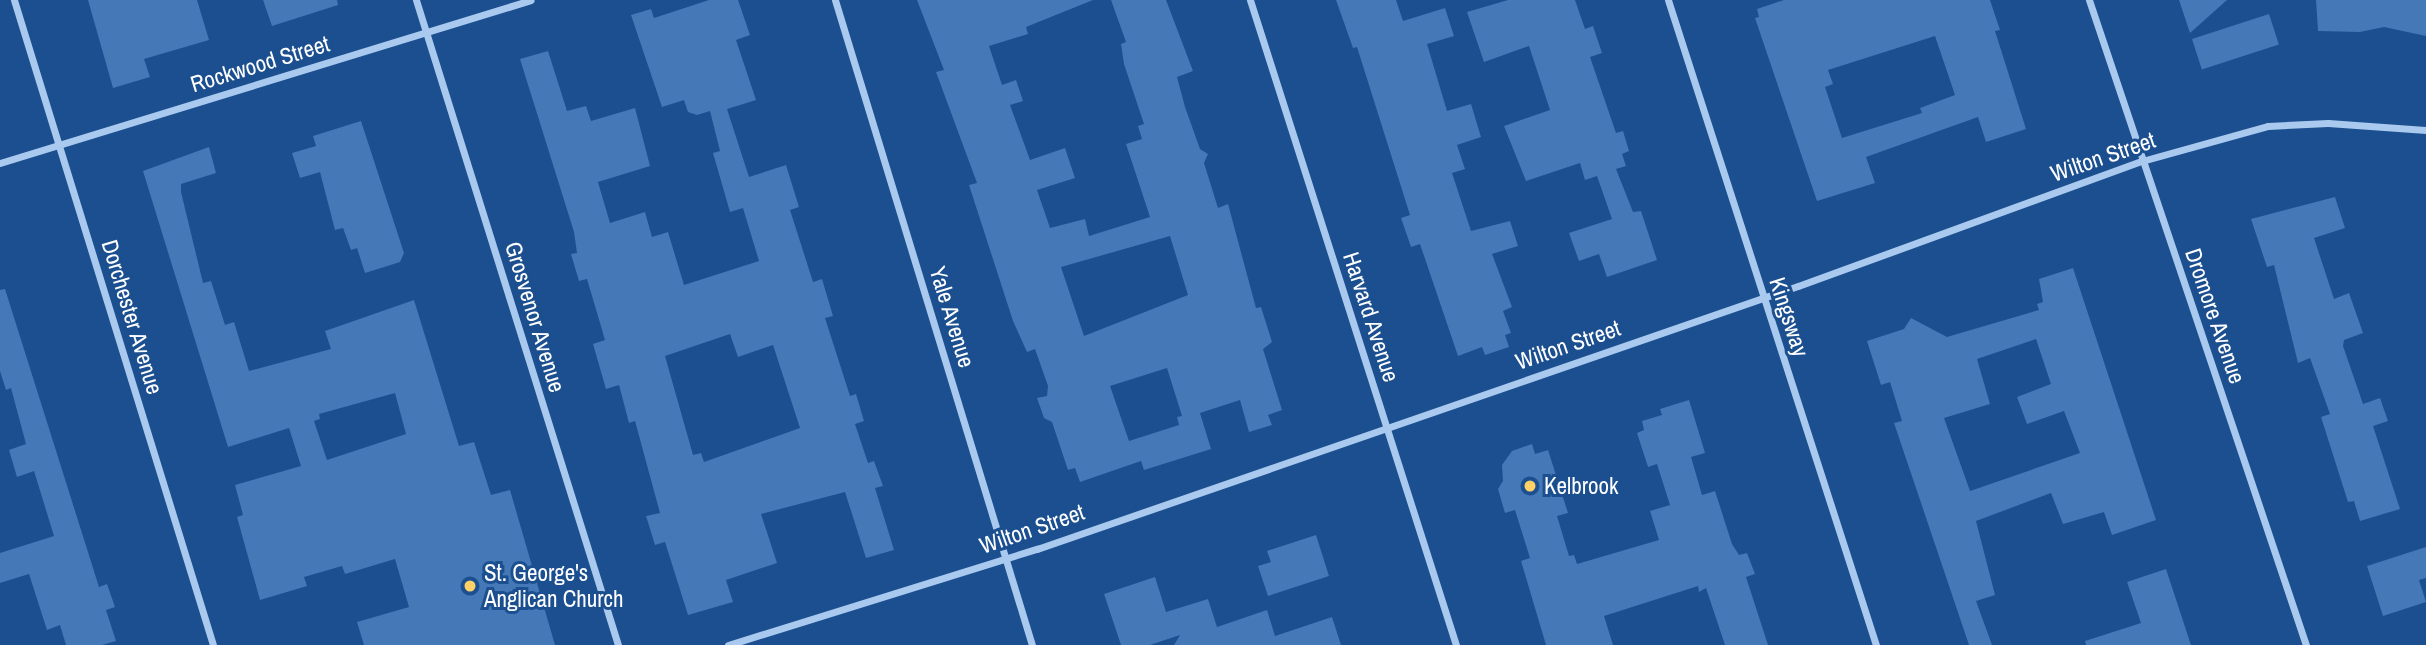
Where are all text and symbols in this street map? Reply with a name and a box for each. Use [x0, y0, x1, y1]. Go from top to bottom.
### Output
street label: Rockwood Street [187, 30, 333, 98]
street label: Wilton Street [2047, 126, 2159, 188]
street label: Dorchester Avenue [95, 236, 169, 398]
street label: Grosvenor Avenue [499, 238, 571, 396]
street label: Dromore Avenue [2179, 244, 2251, 388]
street label: Harvard Avenue [1337, 248, 1405, 386]
street label: Yale Avenue [923, 263, 981, 371]
street label: Kingsway [1763, 274, 1815, 360]
street label: Wilton Street [1512, 314, 1624, 376]
place label: Kelbrook [1544, 472, 1618, 500]
marker: Kelbrook [1522, 478, 1538, 494]
street label: Wilton Street [976, 498, 1088, 560]
place label: St. George's Anglican Church [484, 559, 623, 613]
marker: St. George's Anglican Church [462, 578, 478, 594]

